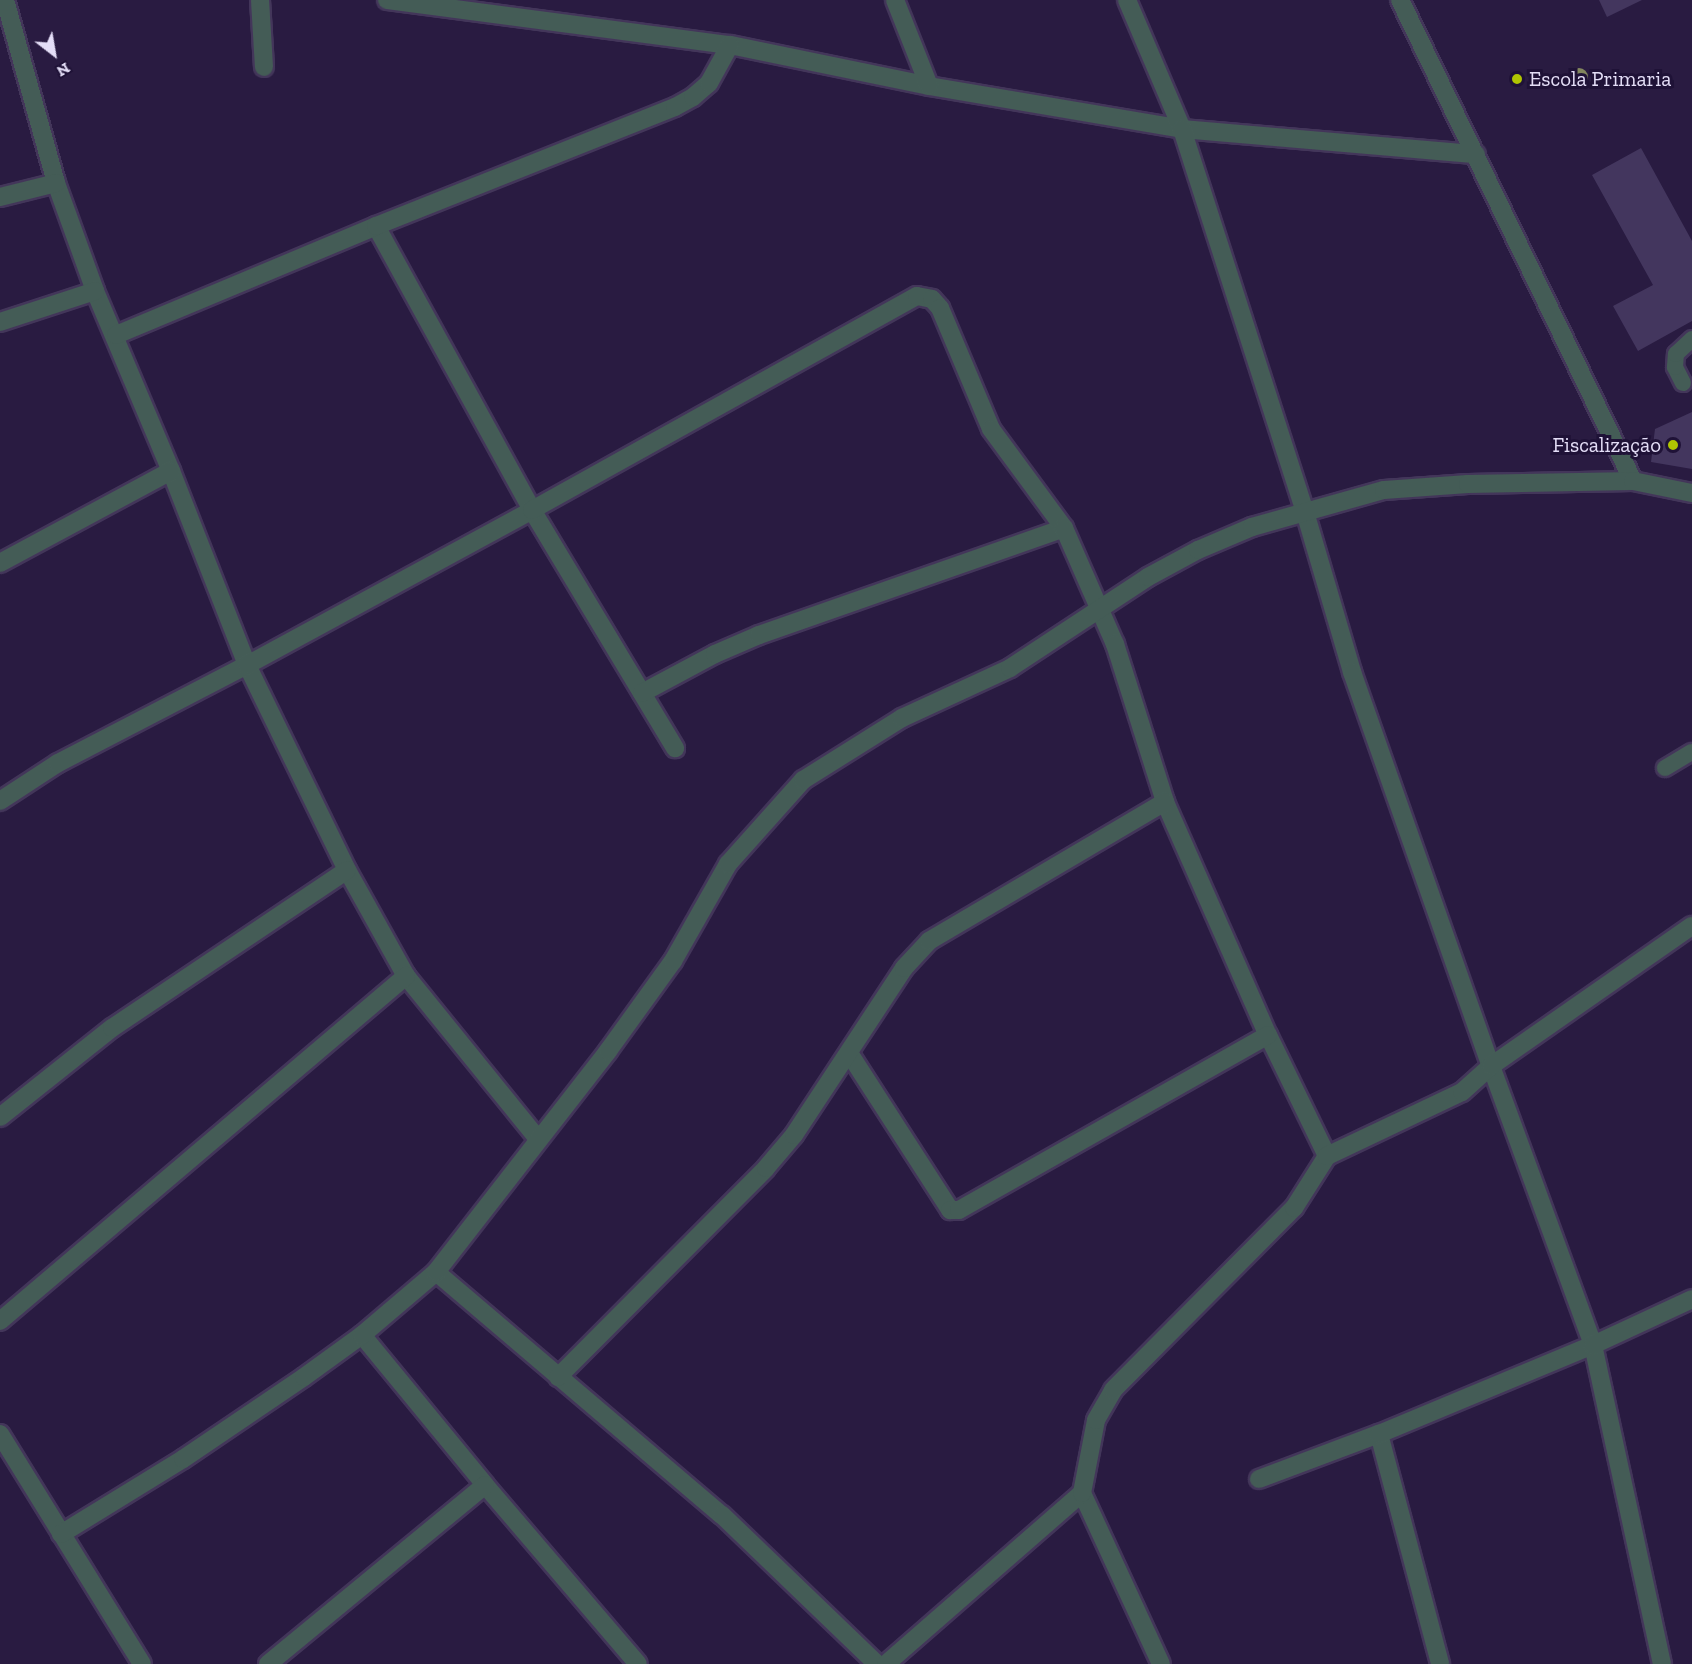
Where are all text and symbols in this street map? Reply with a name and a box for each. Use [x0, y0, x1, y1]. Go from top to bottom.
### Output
north arrow [24, 24, 84, 84]
text: N [53, 59, 74, 81]
place label: Escola Primaria [1529, 66, 1671, 92]
marker: Escola Primaria [1510, 72, 1524, 86]
place label: Fiscalização [1552, 432, 1661, 458]
marker: Fiscalização [1666, 438, 1680, 452]

